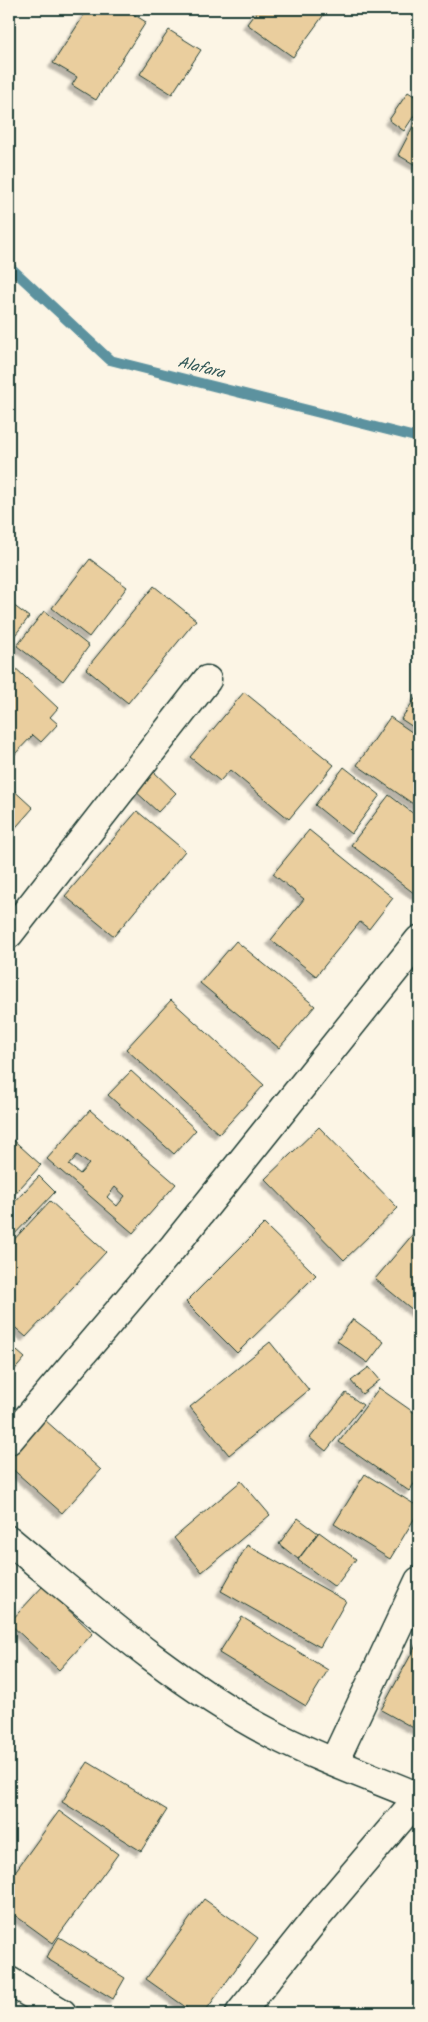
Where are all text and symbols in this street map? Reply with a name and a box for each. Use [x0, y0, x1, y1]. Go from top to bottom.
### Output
water label: Alafara [175, 350, 229, 386]

